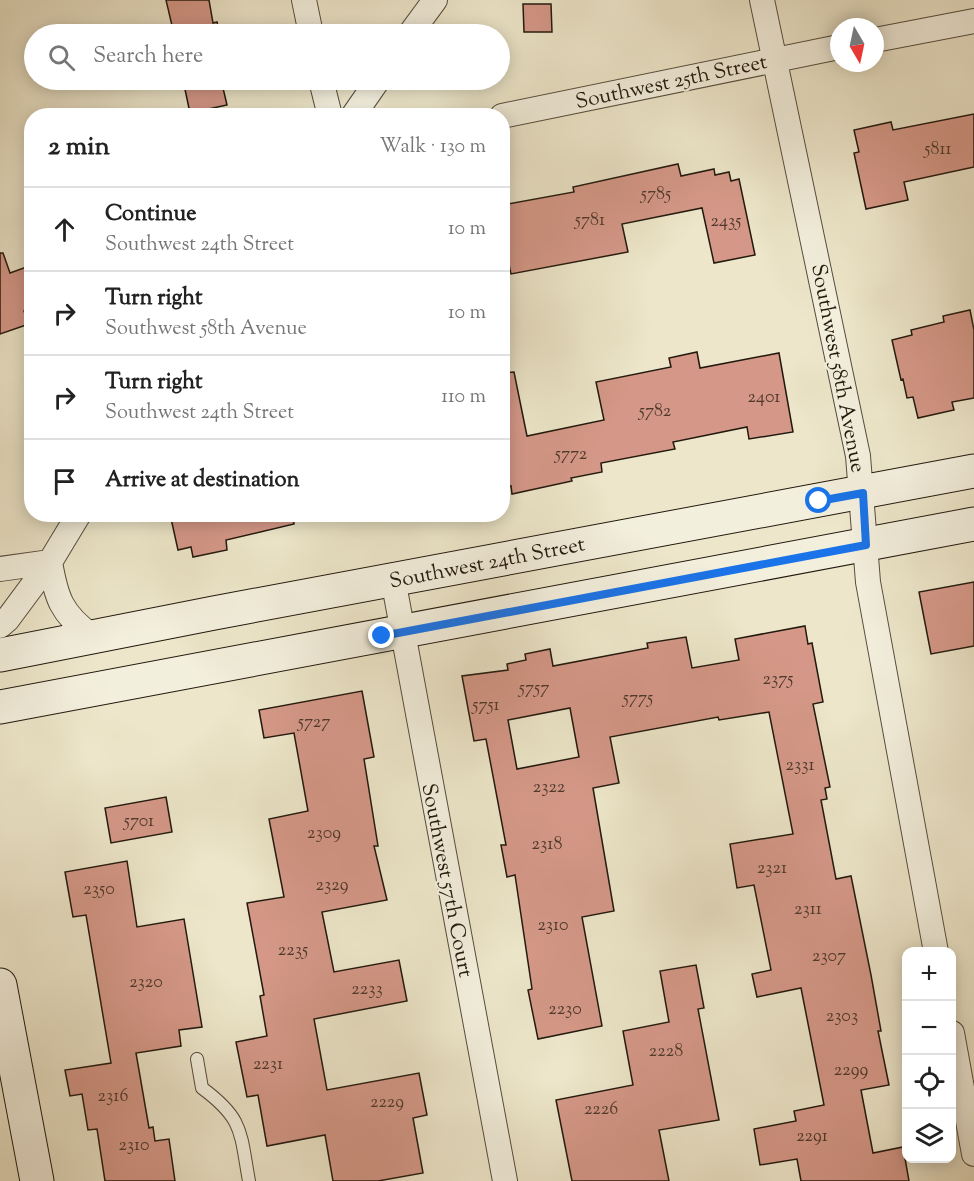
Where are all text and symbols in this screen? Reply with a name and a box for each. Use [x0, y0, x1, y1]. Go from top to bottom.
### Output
north arrow [830, 18, 884, 72]
search box [24, 24, 510, 90]
icon: search [45, 41, 78, 74]
text: Search here [93, 41, 203, 73]
street label: Southwest 25th Street [573, 48, 770, 118]
text: 2 min [48, 129, 110, 166]
text: Walk · 130 m [379, 133, 486, 162]
house number: 5811 [923, 137, 952, 163]
house number: 5785 [640, 182, 671, 208]
text: Continue [105, 199, 196, 231]
house number: 5781 [574, 208, 605, 234]
house number: 2435 [711, 209, 741, 235]
icon: ahead [48, 213, 81, 246]
text: 10 m [448, 215, 486, 244]
text: Southwest 24th Street [105, 231, 294, 260]
street label: Southwest 58th Avenue [802, 261, 872, 475]
text: Turn right [105, 283, 202, 315]
icon: right [48, 297, 81, 330]
text: 10 m [448, 299, 486, 328]
text: Southwest 58th Avenue [105, 315, 307, 344]
text: Turn right [105, 367, 202, 399]
icon: right [48, 381, 81, 414]
text: 110 m [441, 383, 486, 412]
house number: 2401 [748, 385, 780, 411]
text: Southwest 24th Street [105, 399, 294, 428]
house number: 5782 [638, 399, 672, 425]
house number: 5772 [554, 442, 588, 468]
icon: arrive [48, 465, 81, 498]
text: Arrive at destination [105, 465, 300, 497]
route start [805, 487, 831, 513]
street label: Southwest 24th Street [387, 530, 588, 598]
route end [368, 622, 394, 648]
house number: 2375 [763, 667, 793, 693]
house number: 5757 [518, 676, 549, 702]
house number: 5775 [622, 686, 653, 712]
house number: 5751 [471, 693, 500, 719]
house number: 5727 [297, 710, 330, 736]
house number: 2331 [785, 753, 815, 779]
house number: 2322 [533, 775, 566, 801]
street label: Southwest 57th Court [413, 781, 480, 980]
house number: 5701 [123, 809, 154, 835]
house number: 2309 [307, 821, 341, 847]
house number: 2318 [532, 832, 562, 858]
house number: 2321 [757, 856, 787, 882]
house number: 2329 [316, 873, 349, 899]
house number: 2350 [83, 877, 115, 903]
house number: 2311 [794, 897, 822, 923]
house number: 2310 [537, 913, 569, 939]
house number: 2235 [278, 938, 308, 964]
house number: 2307 [812, 944, 846, 970]
map controls [902, 947, 956, 1163]
button: + [902, 947, 956, 1001]
house number: 2320 [129, 970, 163, 996]
house number: 2233 [351, 977, 383, 1003]
house number: 2230 [548, 997, 582, 1023]
button: − [902, 1001, 956, 1055]
house number: 2303 [826, 1004, 858, 1030]
house number: 2228 [649, 1039, 683, 1065]
house number: 2231 [253, 1052, 283, 1078]
button: locate [902, 1055, 956, 1109]
house number: 2299 [834, 1058, 868, 1084]
house number: 2316 [98, 1084, 128, 1110]
house number: 2229 [370, 1090, 404, 1116]
house number: 2226 [584, 1097, 618, 1123]
button: layers [902, 1109, 956, 1163]
house number: 2291 [796, 1124, 828, 1150]
house number: 2310 [118, 1133, 150, 1159]

